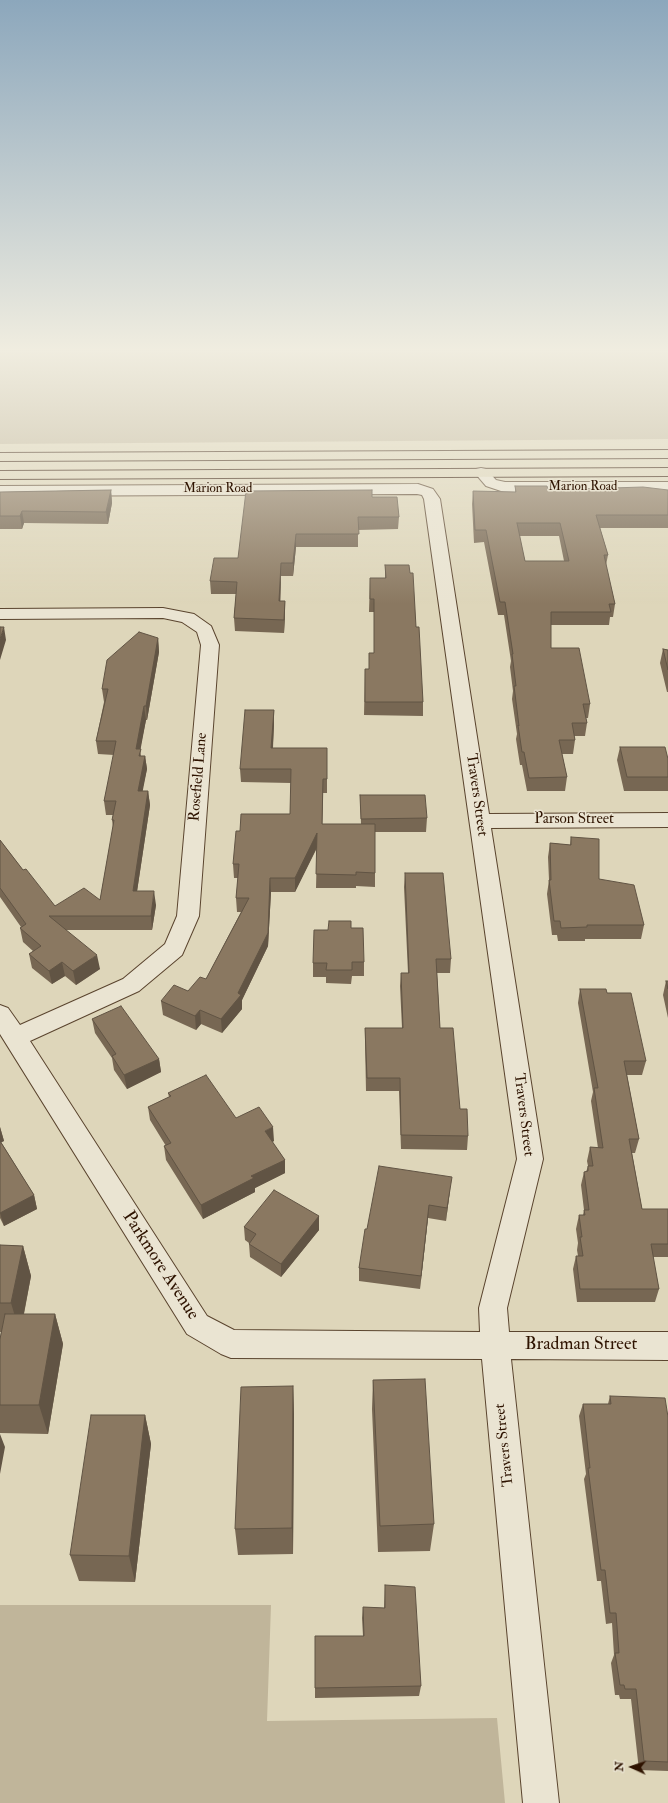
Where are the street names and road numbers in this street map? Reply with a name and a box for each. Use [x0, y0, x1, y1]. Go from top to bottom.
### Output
street label: Marion Road [549, 479, 617, 495]
street label: Marion Road [184, 481, 252, 497]
street label: Rosefield Lane [186, 732, 212, 822]
street label: Travers Street [461, 752, 491, 838]
street label: Parson Street [534, 811, 614, 829]
street label: Travers Street [509, 1072, 537, 1158]
street label: Parkmore Avenue [117, 1208, 203, 1324]
street label: Bradman Street [525, 1334, 637, 1356]
street label: Travers Street [492, 1402, 518, 1488]

